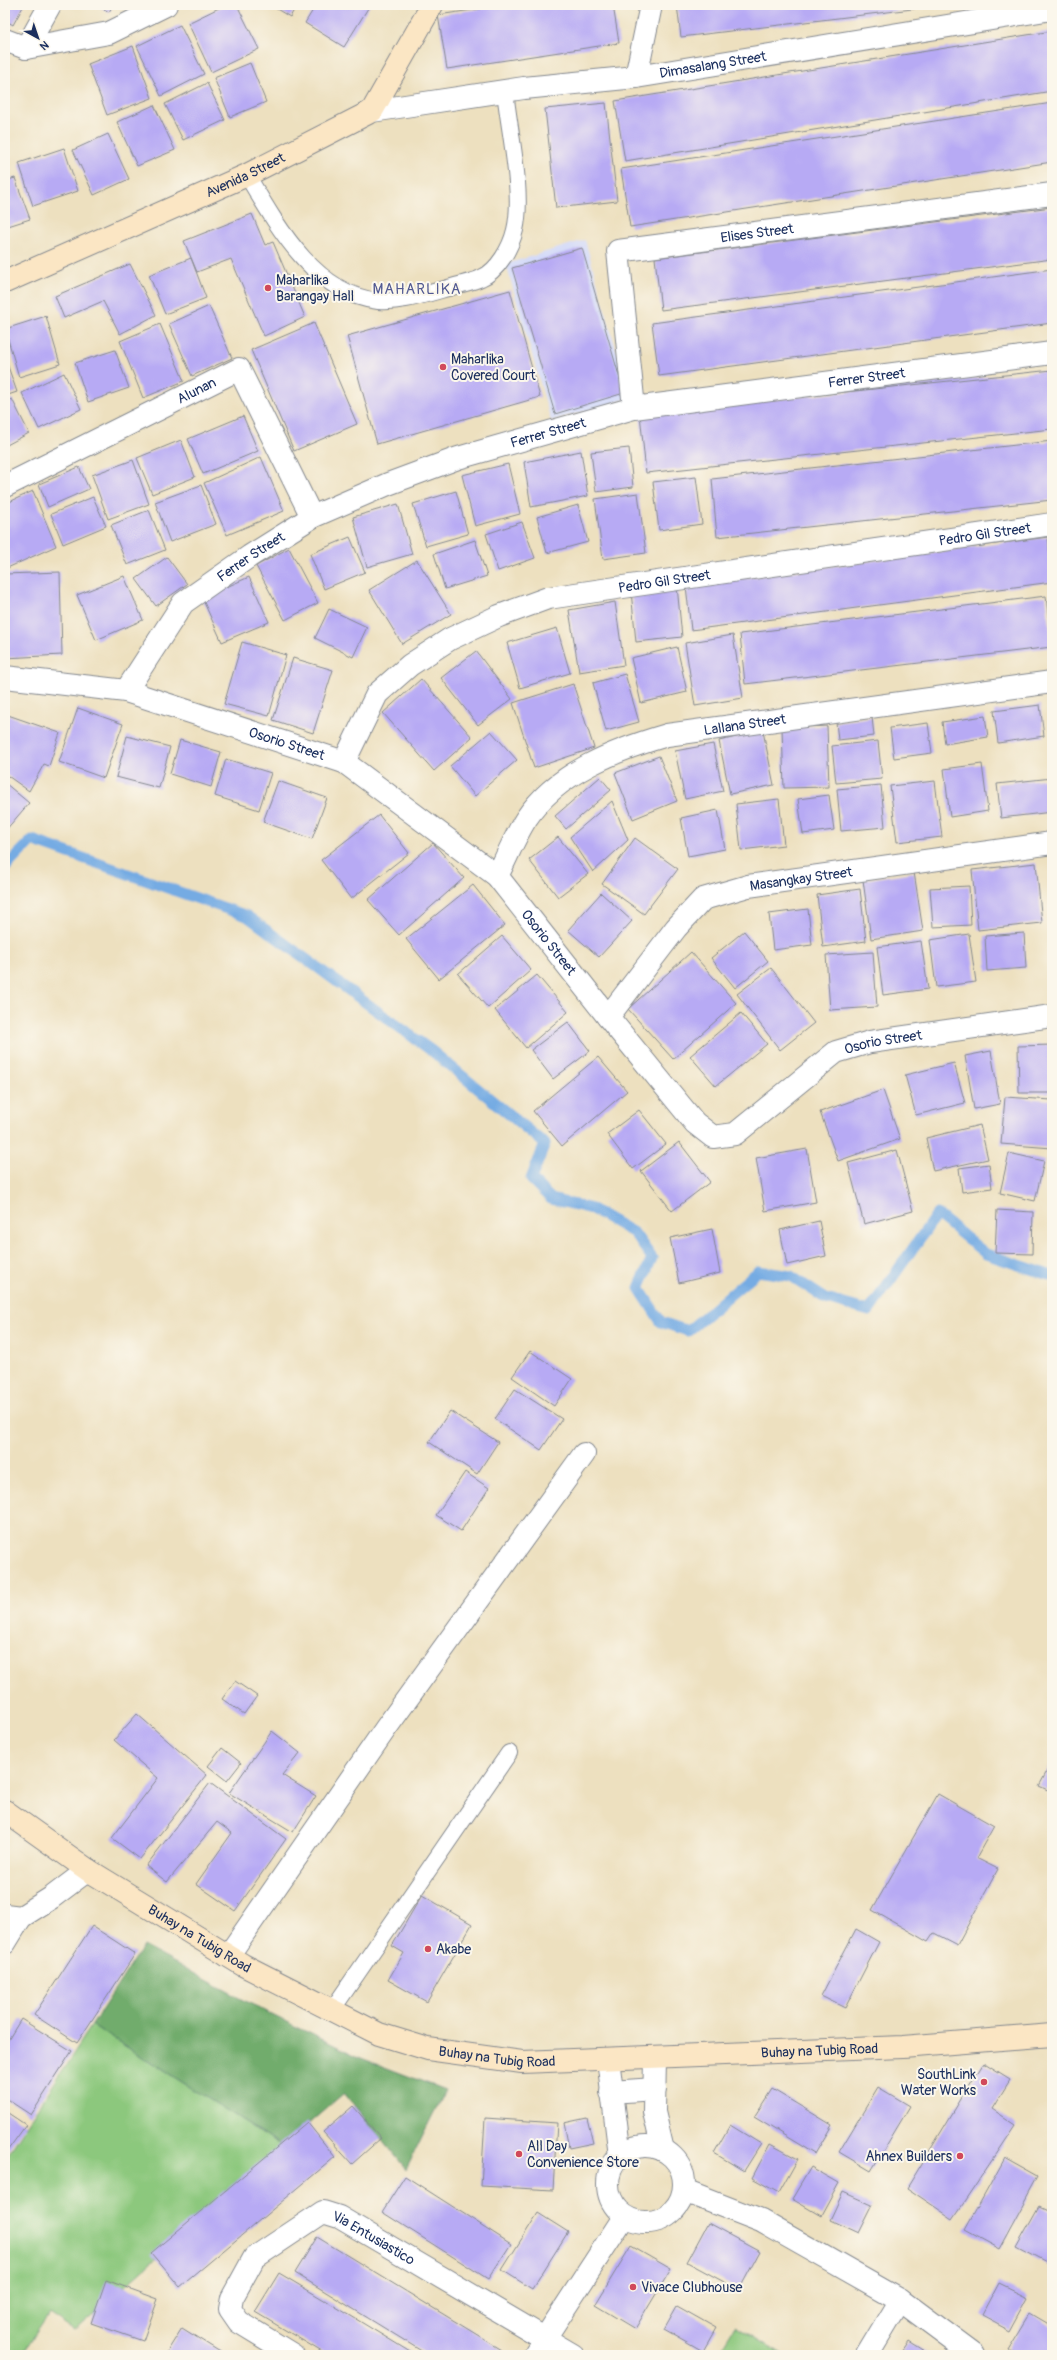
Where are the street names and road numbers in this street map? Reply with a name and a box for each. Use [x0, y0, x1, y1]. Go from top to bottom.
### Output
street label: Dimasalang Street [658, 47, 768, 82]
street label: Avenida Street [203, 148, 288, 201]
street label: Elises Street [719, 219, 795, 246]
street label: Ferrer Street [827, 364, 906, 391]
street label: Alunan [174, 373, 219, 407]
street label: Ferrer Street [508, 414, 588, 451]
street label: Pedro Gil Street [938, 519, 1032, 549]
street label: Ferrer Street [214, 528, 288, 585]
street label: Pedro Gil Street [617, 566, 712, 596]
street label: Lallana Street [703, 710, 787, 738]
street label: Osorio Street [247, 723, 327, 764]
street label: Masangkay Street [749, 863, 854, 894]
street label: Osorio Street [518, 906, 580, 979]
street label: Osorio Street [842, 1026, 923, 1058]
street label: Buhay na Tubig Road [145, 1901, 254, 1976]
street label: Buhay na Tubig Road [760, 2039, 879, 2061]
street label: Buhay na Tubig Road [438, 2042, 556, 2071]
street label: Via Entusiastico [331, 2207, 418, 2269]

